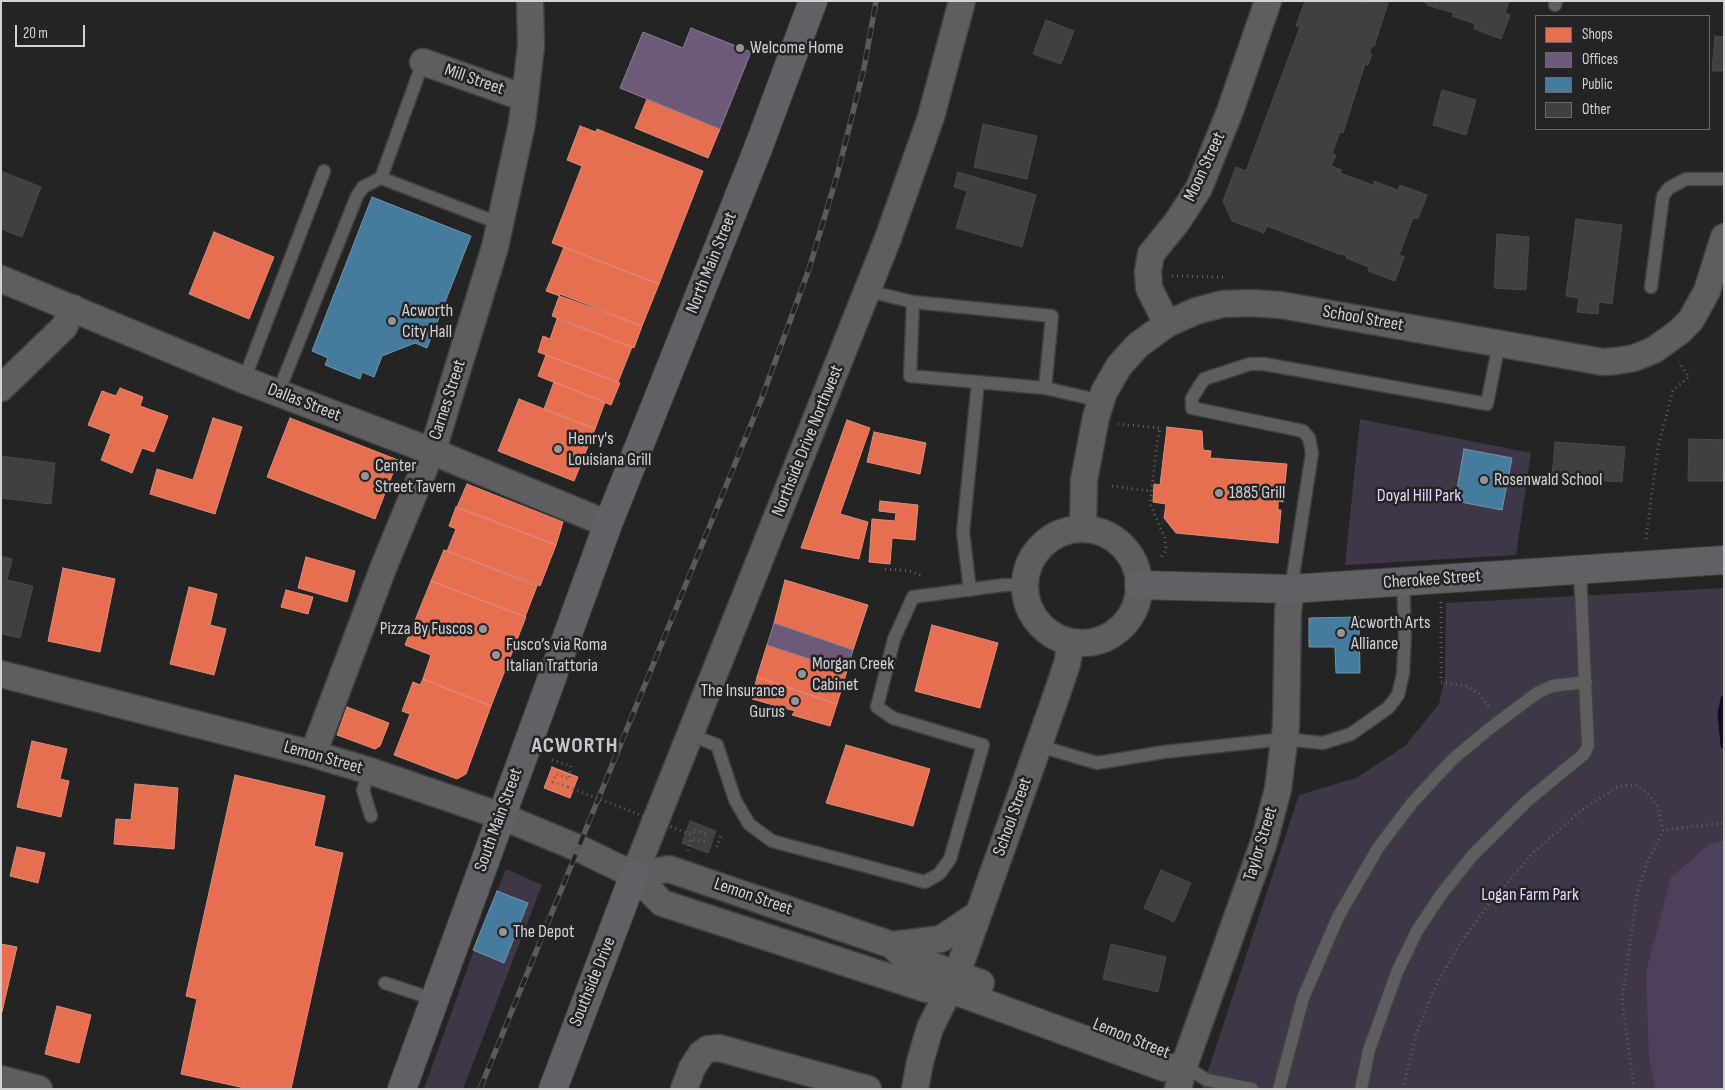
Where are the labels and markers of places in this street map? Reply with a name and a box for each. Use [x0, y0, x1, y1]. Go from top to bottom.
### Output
place label: Welcome Home [750, 37, 844, 59]
marker: Welcome Home [734, 42, 746, 54]
place label: Acworth City Hall [402, 300, 453, 342]
marker: Acworth City Hall [386, 315, 398, 327]
place label: Henry's Louisiana Grill [568, 428, 651, 470]
marker: Henry's Louisiana Grill [552, 443, 564, 455]
place label: Center Street Tavern [375, 455, 456, 498]
place label: Rosenwald School [1494, 469, 1602, 491]
marker: Center Street Tavern [359, 470, 371, 482]
marker: Rosenwald School [1478, 474, 1490, 486]
place label: 1885 Grill [1229, 482, 1285, 504]
marker: 1885 Grill [1213, 487, 1225, 499]
place label: Acworth Arts Alliance [1351, 612, 1430, 654]
place label: Pizza By Fuscos [380, 618, 473, 640]
marker: Pizza By Fuscos [477, 623, 489, 635]
marker: Acworth Arts Alliance [1335, 627, 1347, 639]
place label: Fusco’s via Roma Italian Trattoria [506, 634, 607, 676]
marker: Fusco’s via Roma Italian Trattoria [490, 649, 502, 661]
place label: Morgan Creek Cabinet [812, 653, 894, 696]
marker: Morgan Creek Cabinet [796, 668, 808, 680]
place label: The Insurance Gurus [701, 680, 785, 722]
marker: The Insurance Gurus [789, 695, 801, 707]
place label: The Depot [513, 921, 574, 943]
marker: The Depot [497, 926, 509, 938]

